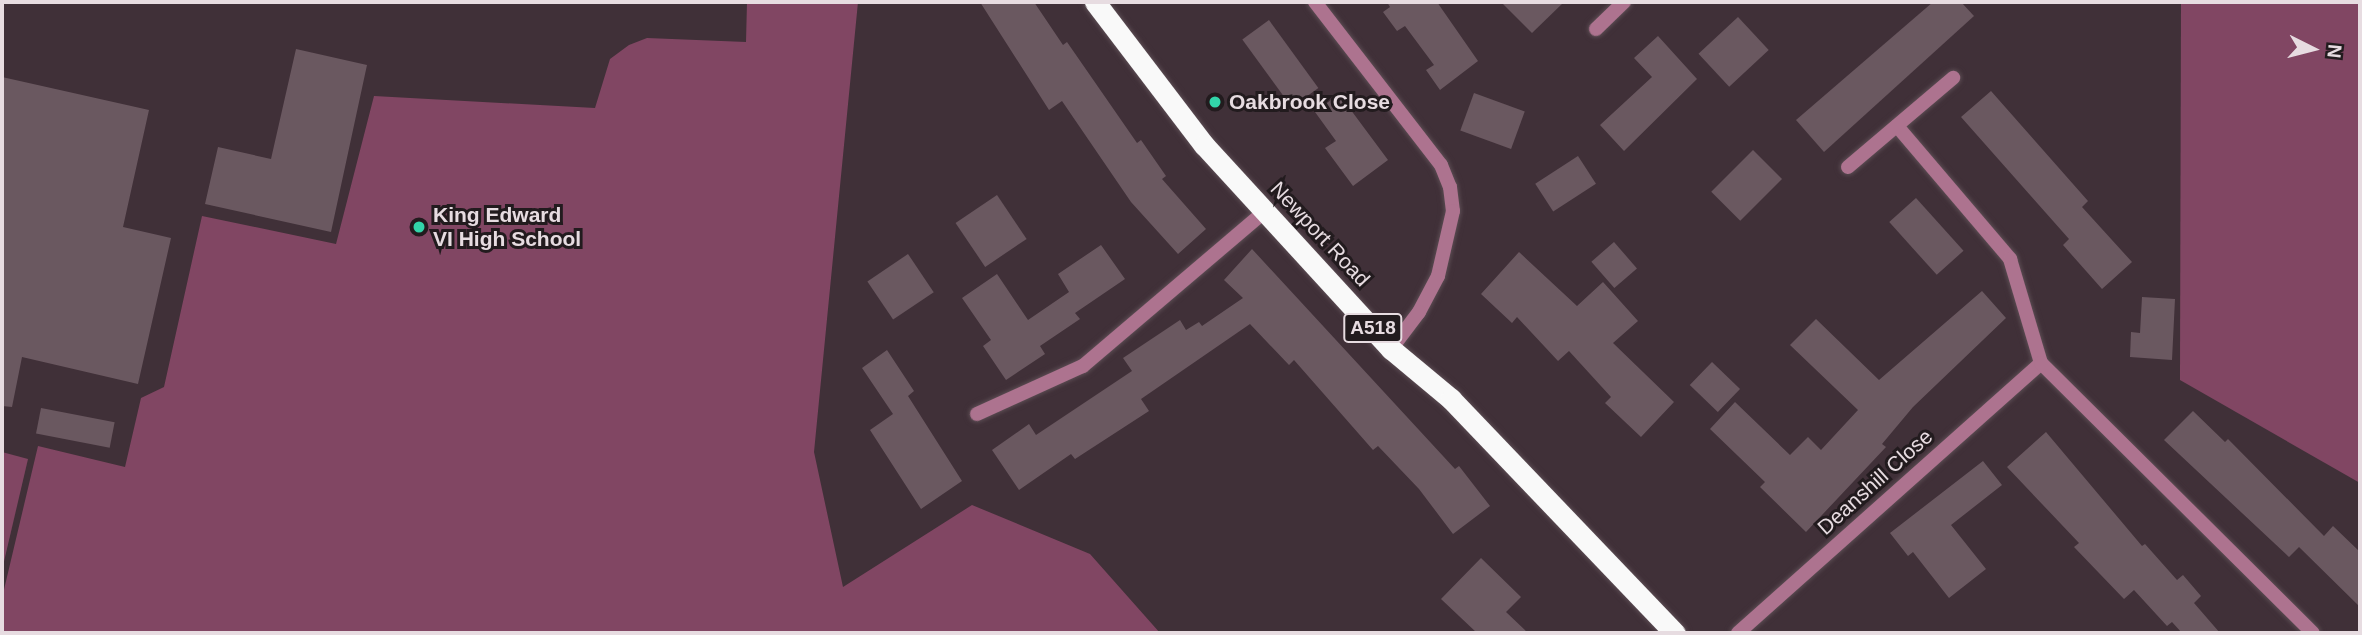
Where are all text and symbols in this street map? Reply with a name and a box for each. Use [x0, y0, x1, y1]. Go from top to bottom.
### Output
north arrow [2278, 14, 2348, 84]
text: N [2323, 43, 2346, 59]
place label: Oakbrook Close [1229, 89, 1390, 115]
marker: Oakbrook Close [1207, 94, 1223, 110]
street label: Newport Road [1265, 176, 1375, 292]
place label: King Edward VI High School [433, 202, 581, 252]
marker: King Edward VI High School [411, 219, 427, 235]
road number: A518 [1343, 312, 1403, 344]
street label: Deanshill Close [1812, 424, 1938, 540]

